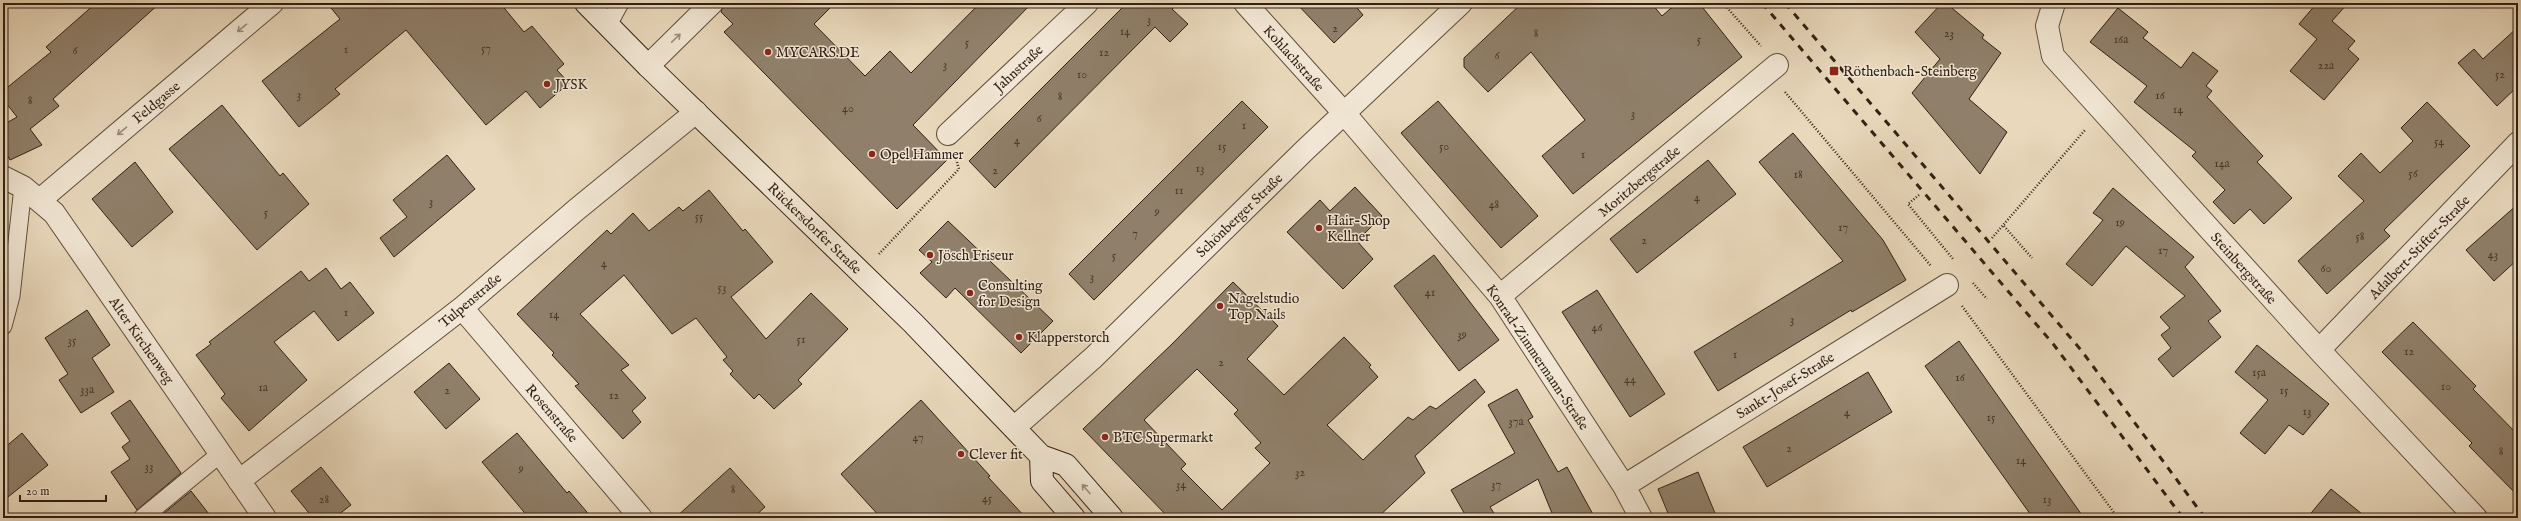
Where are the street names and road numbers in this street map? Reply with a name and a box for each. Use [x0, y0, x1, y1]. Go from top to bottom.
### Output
street label: Kohlachstraße [1259, 22, 1328, 96]
street label: Jahnstraße [989, 41, 1047, 97]
street label: Feldgasse [129, 77, 184, 128]
street label: Moritzbergstraße [1595, 142, 1685, 221]
street label: Schönberger Straße [1193, 169, 1287, 262]
street label: Rückersdorfer Straße [763, 179, 866, 279]
street label: Adalbert-Stifter-Straße [2365, 192, 2474, 304]
street label: Steinbergstraße [2206, 229, 2281, 309]
street label: Tulpenstraße [436, 269, 506, 332]
street label: Konrad-Zimmermann-Straße [1482, 281, 1593, 434]
street label: Alter Kirchenweg [104, 293, 178, 388]
street label: Sankt-Josef-Straße [1733, 348, 1838, 423]
street label: Rosenstraße [521, 381, 582, 447]

